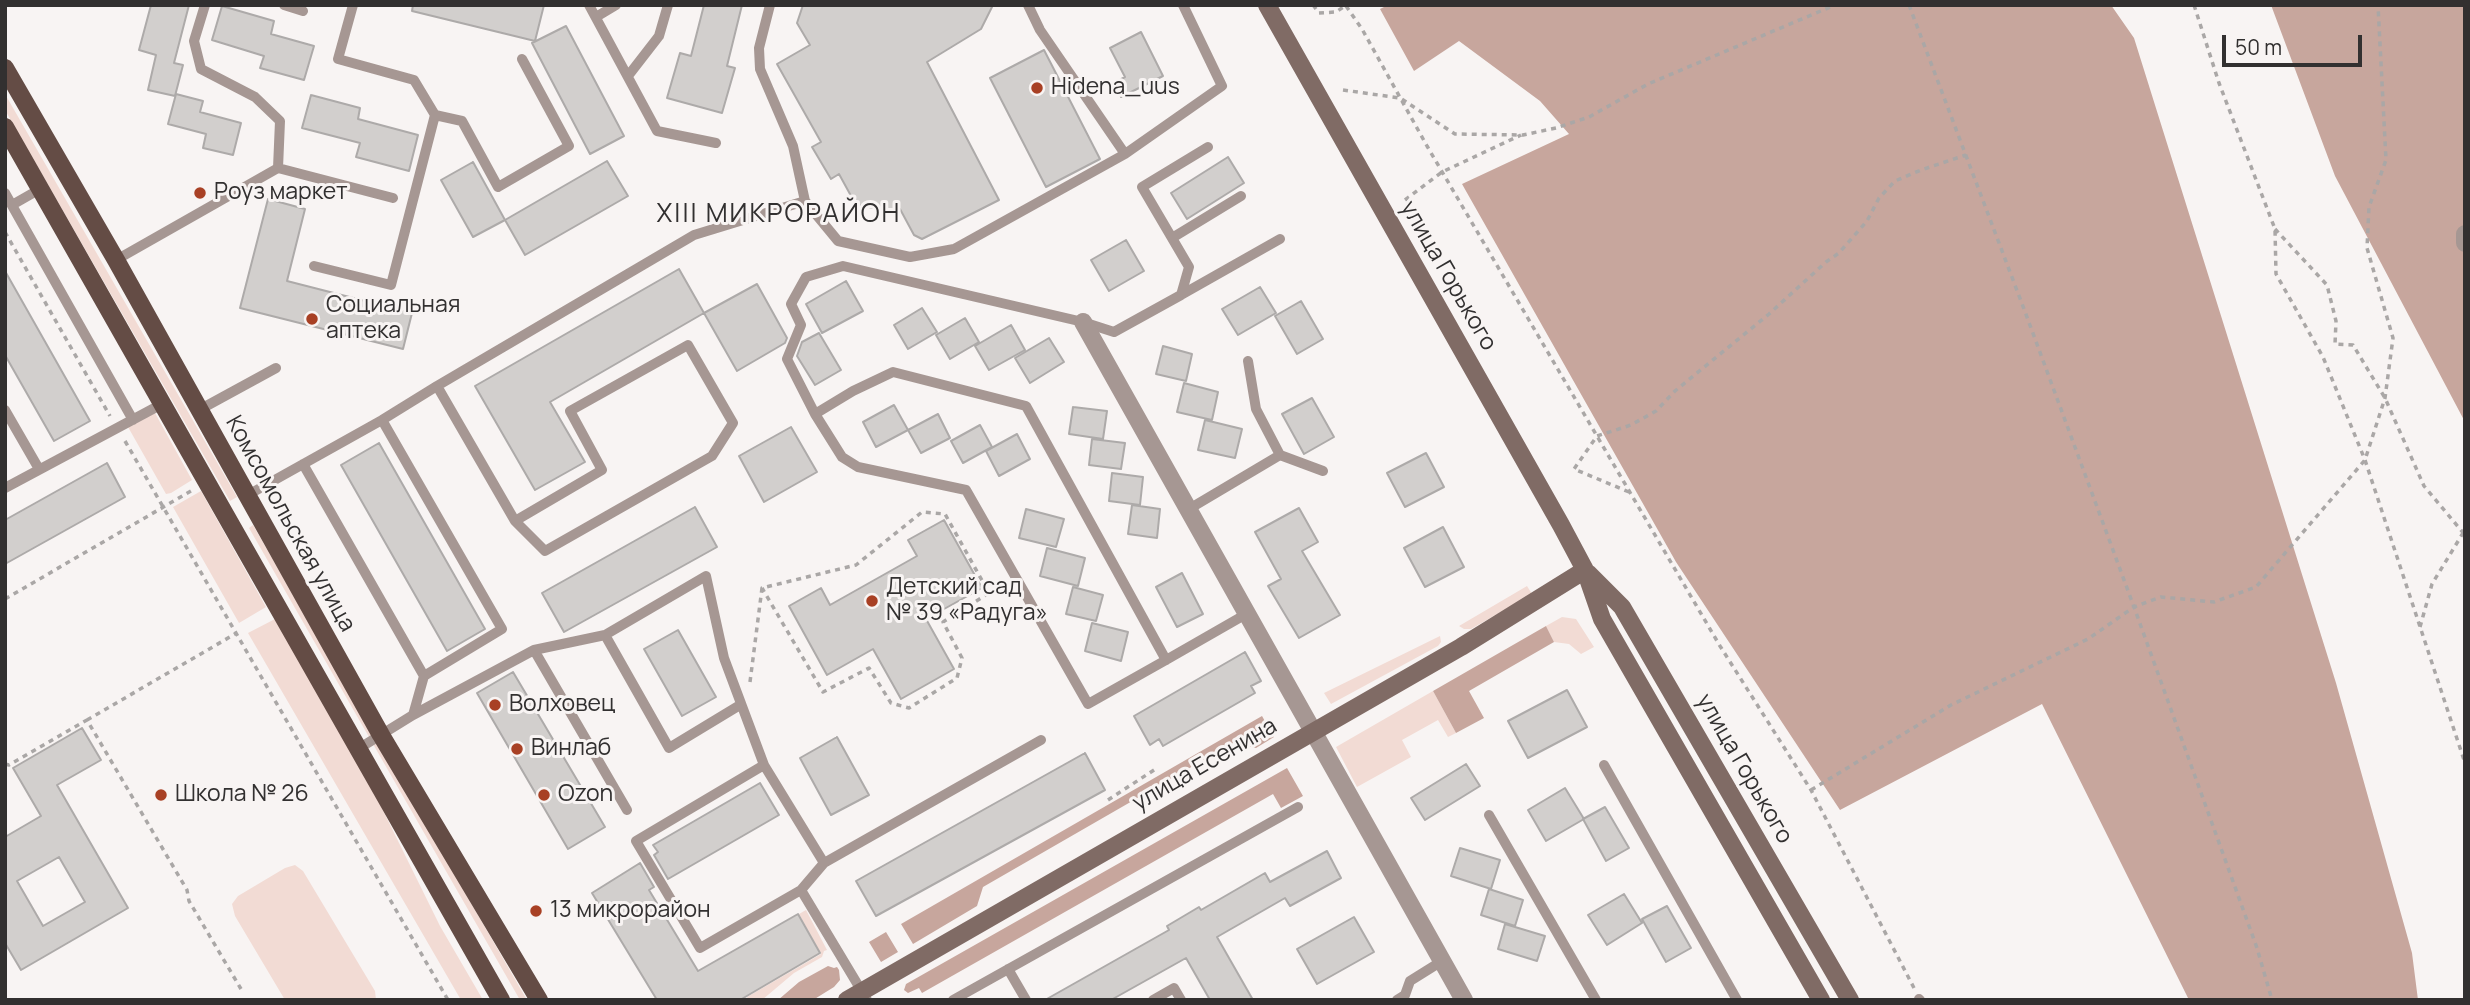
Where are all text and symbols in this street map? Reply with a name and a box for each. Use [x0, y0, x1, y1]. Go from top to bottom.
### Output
scale bar [2225, 21, 2365, 65]
text: 50 m [2235, 33, 2282, 61]
place label: Hidena_uus [1051, 74, 1180, 102]
marker: Hidena_uus [1029, 80, 1045, 96]
place label: Роуз маркет [214, 179, 348, 207]
marker: Роуз маркет [192, 185, 208, 201]
street label: улица Горького [1394, 196, 1502, 356]
district label: XIII МИКРОРАЙОН [658, 199, 900, 231]
place label: Социальная аптека [326, 292, 460, 346]
marker: Социальная аптека [304, 311, 320, 327]
street label: Комсомольская улица [219, 411, 361, 637]
place label: Детский сад № 39 «Радуга» [886, 574, 1048, 628]
marker: Детский сад № 39 «Радуга» [864, 593, 880, 609]
street label: улица Горького [1690, 689, 1798, 849]
place label: Волховец [509, 691, 615, 719]
marker: Волховец [487, 697, 503, 713]
street label: улица Есенина [1128, 713, 1282, 817]
place label: Винлаб [531, 735, 611, 763]
marker: Винлаб [509, 741, 525, 757]
place label: Школа № 26 [175, 781, 309, 809]
place label: Ozon [558, 781, 613, 809]
marker: Школа № 26 [153, 787, 169, 803]
marker: Ozon [536, 787, 552, 803]
place label: 13 микрорайон [550, 897, 711, 925]
marker: 13 микрорайон [528, 903, 544, 919]

